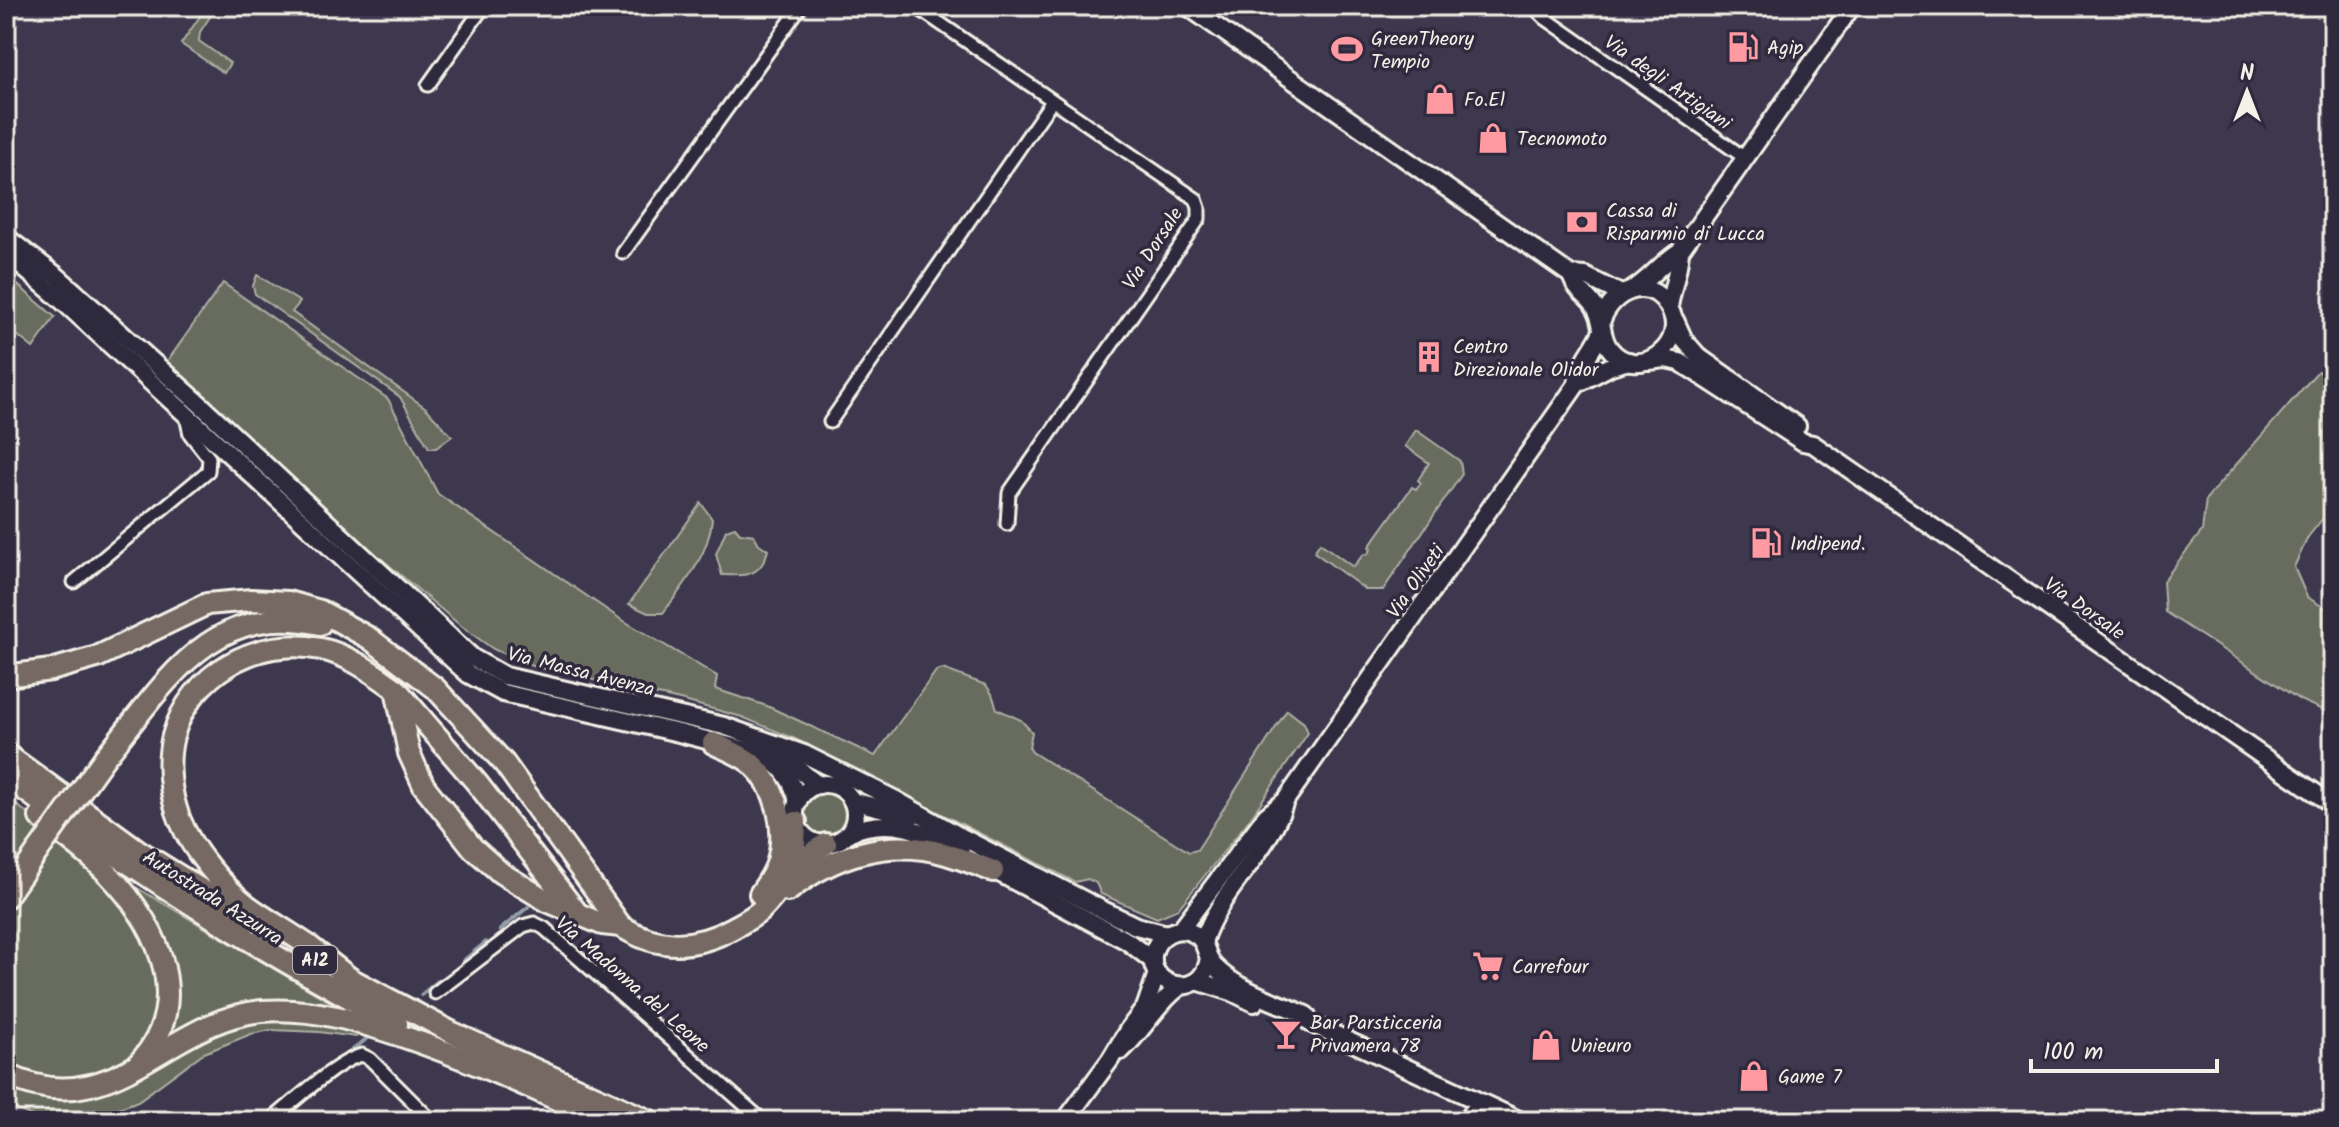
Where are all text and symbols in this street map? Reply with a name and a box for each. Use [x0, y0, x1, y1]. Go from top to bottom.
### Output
place label: GreenTheory Tempio [1371, 24, 1475, 79]
street label: Via degli Artigiani [1597, 28, 1738, 140]
fuel station icon: Agip [1726, 30, 1760, 64]
sports icon: GreenTheory Tempio [1330, 32, 1364, 66]
place label: Agip [1767, 33, 1803, 65]
north arrow [2207, 52, 2287, 132]
text: N [2240, 57, 2254, 92]
shop icon: Fo.El [1423, 82, 1457, 116]
place label: Fo.El [1464, 85, 1505, 117]
shop icon: Tecnomoto [1476, 121, 1510, 155]
place label: Tecnomoto [1517, 124, 1607, 156]
place label: Cassa di Risparmio di Lucca [1606, 196, 1765, 251]
street label: Via Dorsale [1115, 201, 1192, 297]
bank icon: Cassa di Risparmio di Lucca [1565, 205, 1599, 239]
place label: Centro Direzionale Olidor [1453, 332, 1600, 387]
building icon: Centro Direzionale Olidor [1412, 340, 1446, 374]
fuel station icon: Indipend. [1749, 526, 1783, 560]
place label: Indipend. [1790, 529, 1866, 561]
street label: Via Oliveti [1379, 537, 1455, 626]
street label: Via Dorsale [2037, 570, 2131, 649]
street label: Via Massa Avenza [503, 639, 658, 707]
street label: Autostrada Azzurra [136, 843, 288, 955]
street label: Via Madonna del Leone [547, 909, 716, 1062]
road number: A12 [293, 946, 337, 974]
supermarket icon: Carrefour [1471, 949, 1505, 983]
place label: Carrefour [1512, 952, 1590, 984]
place label: Bar Parsticceria Privamera 78 [1310, 1008, 1442, 1063]
bar icon: Bar Parsticceria Privamera 78 [1269, 1017, 1303, 1051]
scale bar [2031, 1023, 2217, 1073]
shop icon: Unieuro [1529, 1028, 1563, 1062]
place label: Unieuro [1570, 1031, 1632, 1063]
text: 100 m [2043, 1033, 2103, 1072]
shop icon: Game 7 [1737, 1059, 1771, 1093]
place label: Game 7 [1778, 1062, 1843, 1094]

